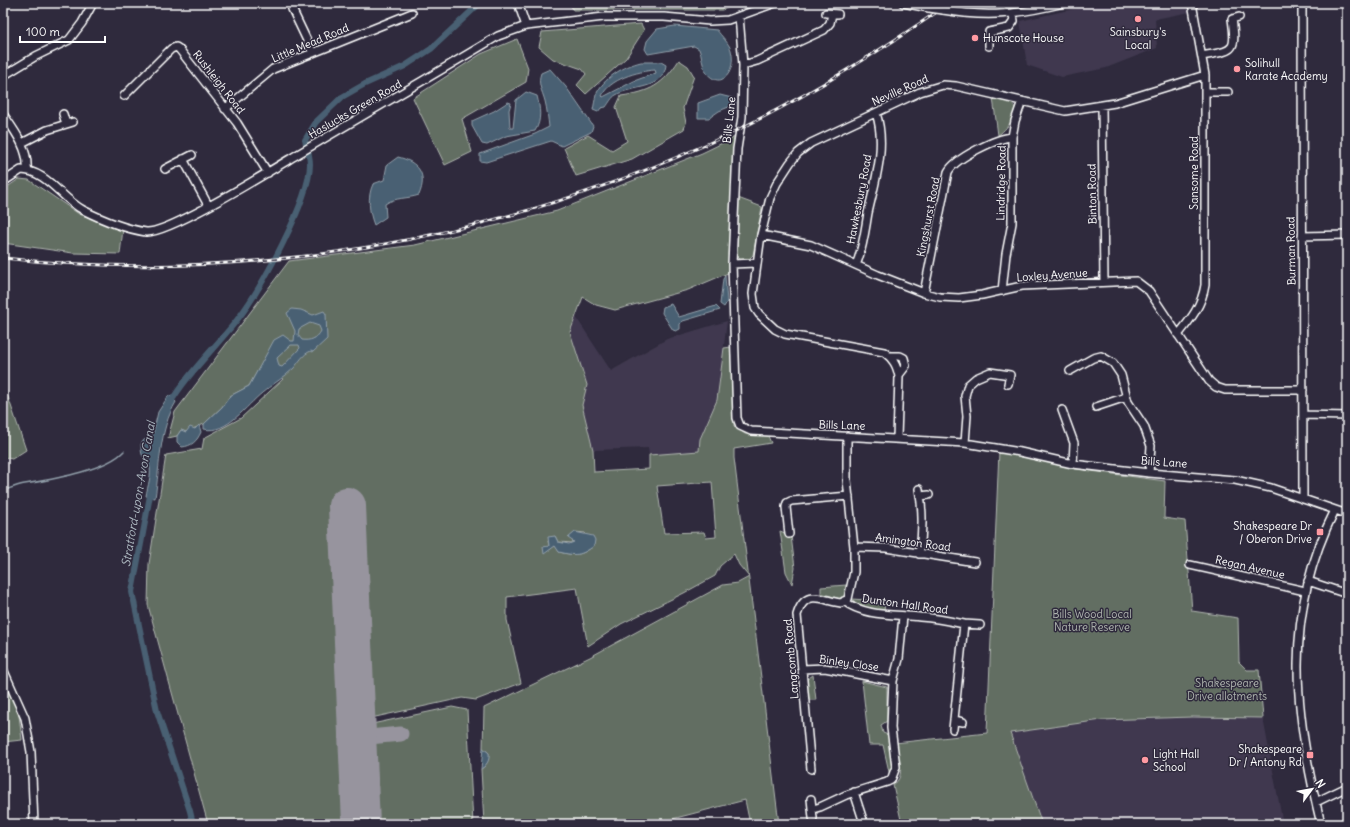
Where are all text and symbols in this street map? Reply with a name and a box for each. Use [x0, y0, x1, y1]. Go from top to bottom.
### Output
marker: Sainsbury's Local [1133, 14, 1143, 24]
scale bar [20, 18, 105, 44]
street label: Little Mead Road [269, 20, 351, 66]
text: 100 m [26, 24, 60, 39]
place label: Sainsbury's Local [1110, 25, 1166, 52]
place label: Hunscote House [983, 31, 1064, 45]
marker: Hunscote House [970, 33, 980, 43]
street label: Rushleigh Road [190, 48, 248, 117]
place label: Solihull Karate Academy [1245, 56, 1328, 83]
marker: Solihull Karate Academy [1232, 64, 1242, 74]
street label: Neville Road [870, 71, 931, 109]
street label: Haslucks Green Road [306, 76, 405, 141]
street label: Bills Lane [720, 96, 738, 144]
street label: Sansome Road [1187, 136, 1201, 210]
street label: Lindridge Road [993, 145, 1009, 221]
street label: Hawkesbury Road [843, 153, 875, 245]
street label: Binton Road [1084, 163, 1100, 224]
street label: Kingshurst Road [913, 175, 943, 258]
street label: Burman Road [1283, 216, 1299, 286]
street label: Loxley Avenue [1016, 266, 1088, 284]
street label: Bills Lane [818, 417, 866, 433]
water label: Stratford-upon-Avon Canal [118, 418, 159, 568]
street label: Bills Lane [1140, 453, 1188, 471]
place label: Shakespeare Dr / Oberon Drive [1233, 519, 1313, 546]
marker: Shakespeare Dr / Oberon Drive [1315, 527, 1325, 537]
street label: Amington Road [874, 530, 952, 554]
street label: Regan Avenue [1214, 552, 1286, 582]
street label: Dunton Hall Road [861, 591, 950, 617]
park label: Bills Wood Local Nature Reserve [1052, 607, 1132, 634]
street label: Langcomb Road [780, 618, 801, 700]
street label: Binley Close [818, 652, 880, 674]
park label: Shakespeare Drive allotments [1187, 676, 1267, 703]
place label: Shakespeare Dr / Antony Rd [1229, 742, 1303, 769]
place label: Light Hall School [1153, 747, 1199, 774]
marker: Shakespeare Dr / Antony Rd [1305, 750, 1315, 760]
marker: Light Hall School [1140, 755, 1150, 765]
north arrow [1292, 769, 1332, 809]
text: N [1313, 777, 1328, 791]

